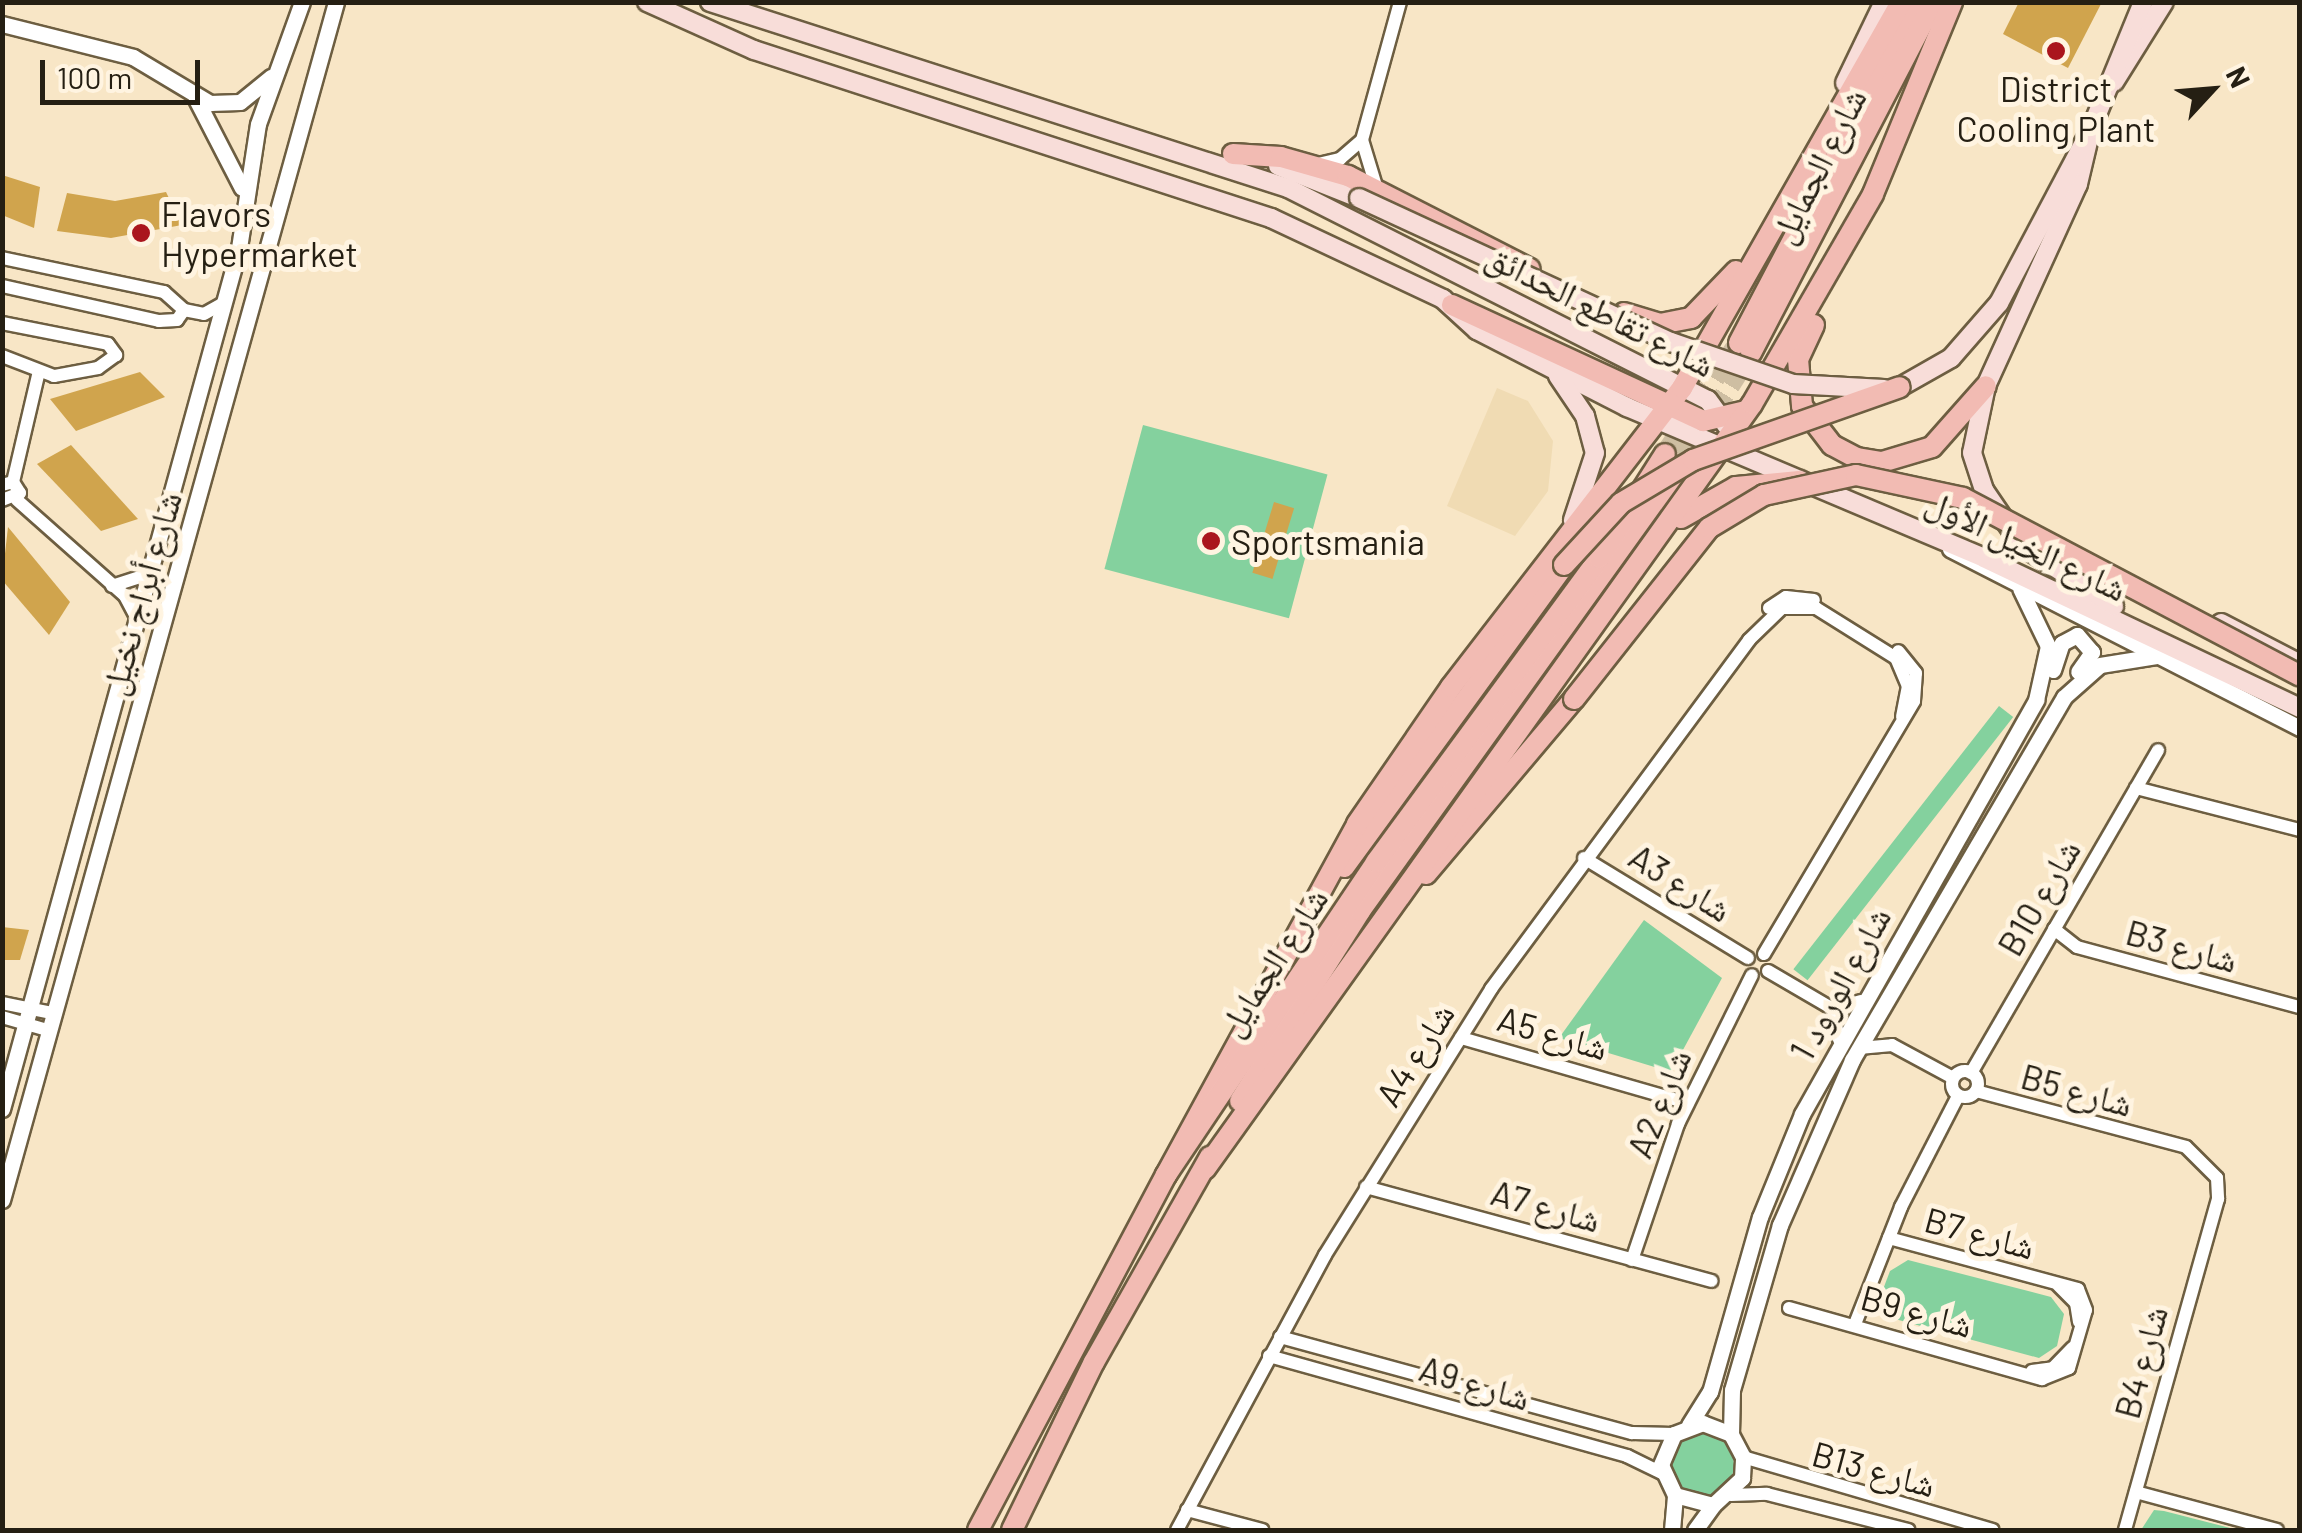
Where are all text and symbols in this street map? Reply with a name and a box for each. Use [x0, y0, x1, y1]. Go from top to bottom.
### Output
scale bar [45, 40, 205, 102]
marker: District Cooling Plant [2045, 40, 2067, 62]
north arrow [2162, 40, 2262, 140]
text: 100 m [57, 59, 132, 95]
text: N [2220, 61, 2258, 93]
place label: District Cooling Plant [1956, 67, 2156, 149]
street label: شارع الجمايل [1760, 80, 1874, 250]
place label: Flavors Hypermarket [161, 192, 358, 274]
marker: Flavors Hypermarket [130, 222, 152, 244]
street label: شارع تقاطع الحدائق [1480, 233, 1722, 385]
street label: شارع الخيل الأول [1920, 479, 2134, 609]
street label: شارع أبراج نخيل [91, 487, 189, 699]
place label: Sportsmania [1231, 520, 1425, 562]
marker: Sportsmania [1200, 530, 1222, 552]
street label: B10 شارع [1988, 831, 2088, 963]
street label: A3 شارع [1622, 834, 1740, 930]
street label: شارع الجمايل [1208, 879, 1336, 1043]
street label: شارع الورود 1 [1780, 899, 1898, 1067]
street label: B3 شارع [2122, 910, 2242, 980]
street label: A4 شارع [1366, 995, 1462, 1113]
street label: A5 شارع [1493, 996, 1613, 1068]
street label: A2 شارع [1617, 1042, 1699, 1164]
street label: B5 شارع [2017, 1054, 2137, 1124]
street label: A7 شارع [1487, 1170, 1605, 1240]
street label: B7 شارع [1920, 1197, 2040, 1267]
street label: B9 شارع [1857, 1275, 1977, 1345]
street label: B4 شارع [2105, 1301, 2175, 1423]
street label: A9 شارع [1415, 1346, 1535, 1418]
street label: B13 شارع [1808, 1431, 1940, 1505]

